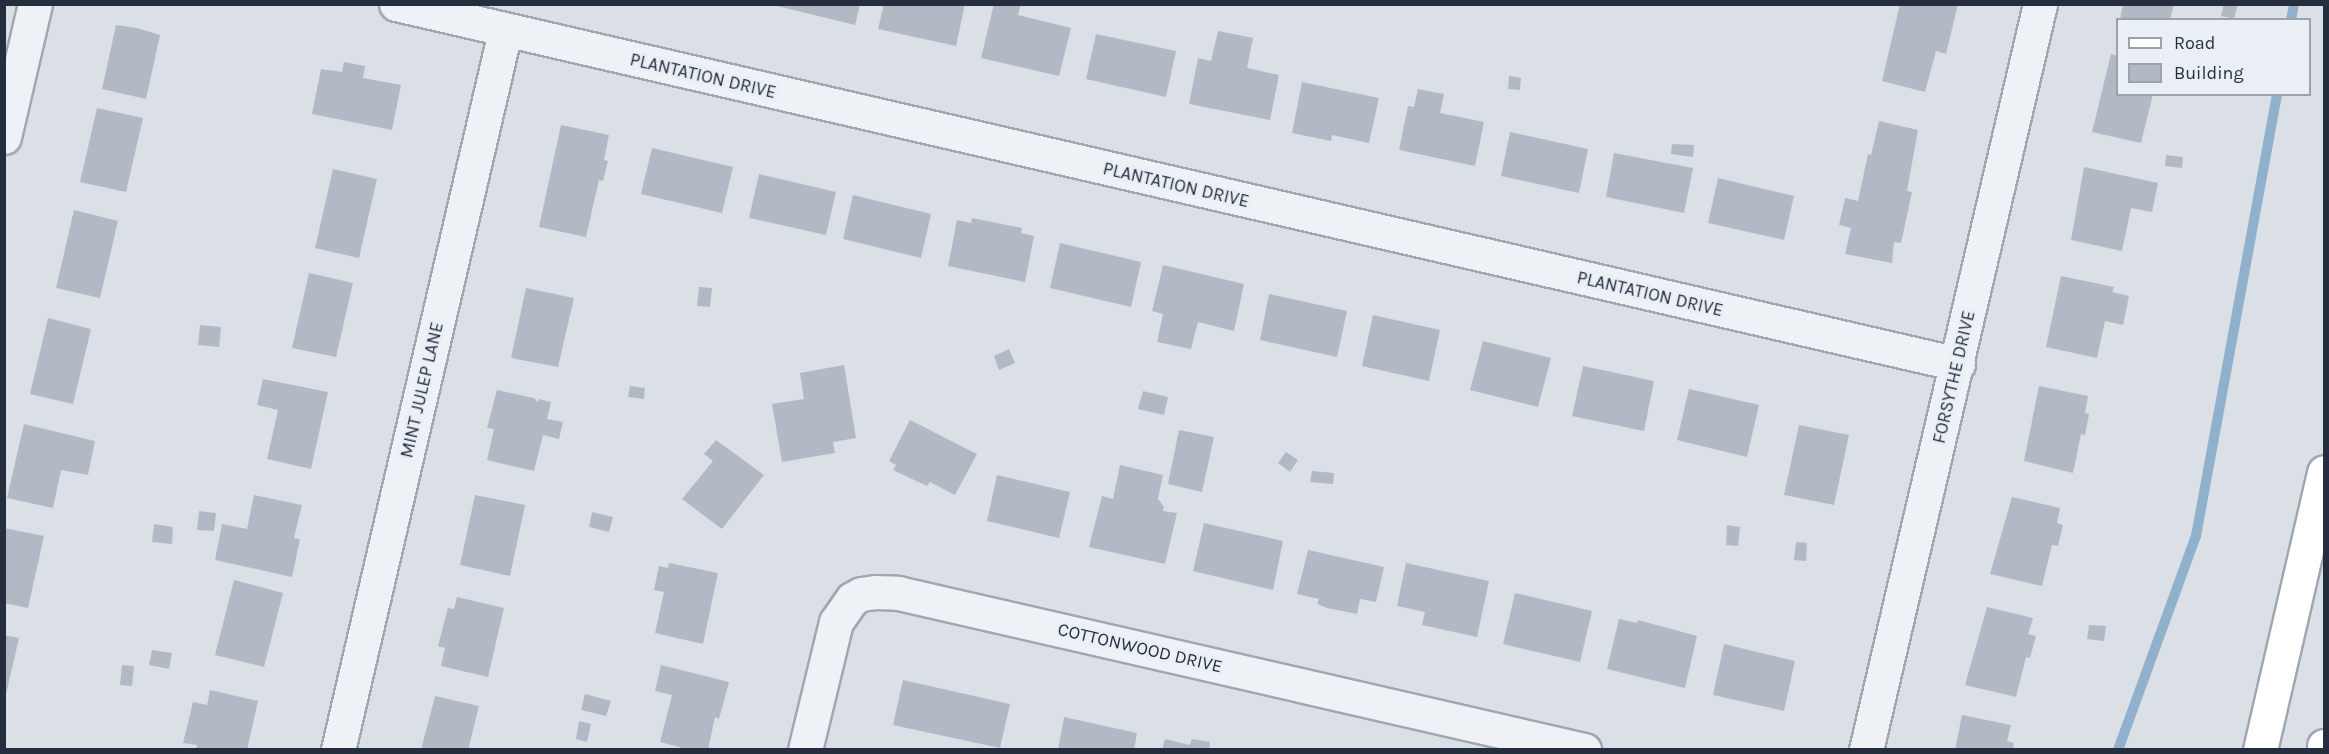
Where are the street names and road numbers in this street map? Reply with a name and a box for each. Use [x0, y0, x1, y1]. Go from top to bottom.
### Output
street label: PLANTATION DRIVE [628, 49, 778, 103]
street label: PLANTATION DRIVE [1101, 158, 1251, 212]
street label: PLANTATION DRIVE [1575, 267, 1725, 321]
street label: FORSYTHE DRIVE [1928, 308, 1980, 446]
street label: MINT JULEP LANE [396, 320, 448, 460]
street label: COTTONWOOD DRIVE [1056, 619, 1224, 677]

